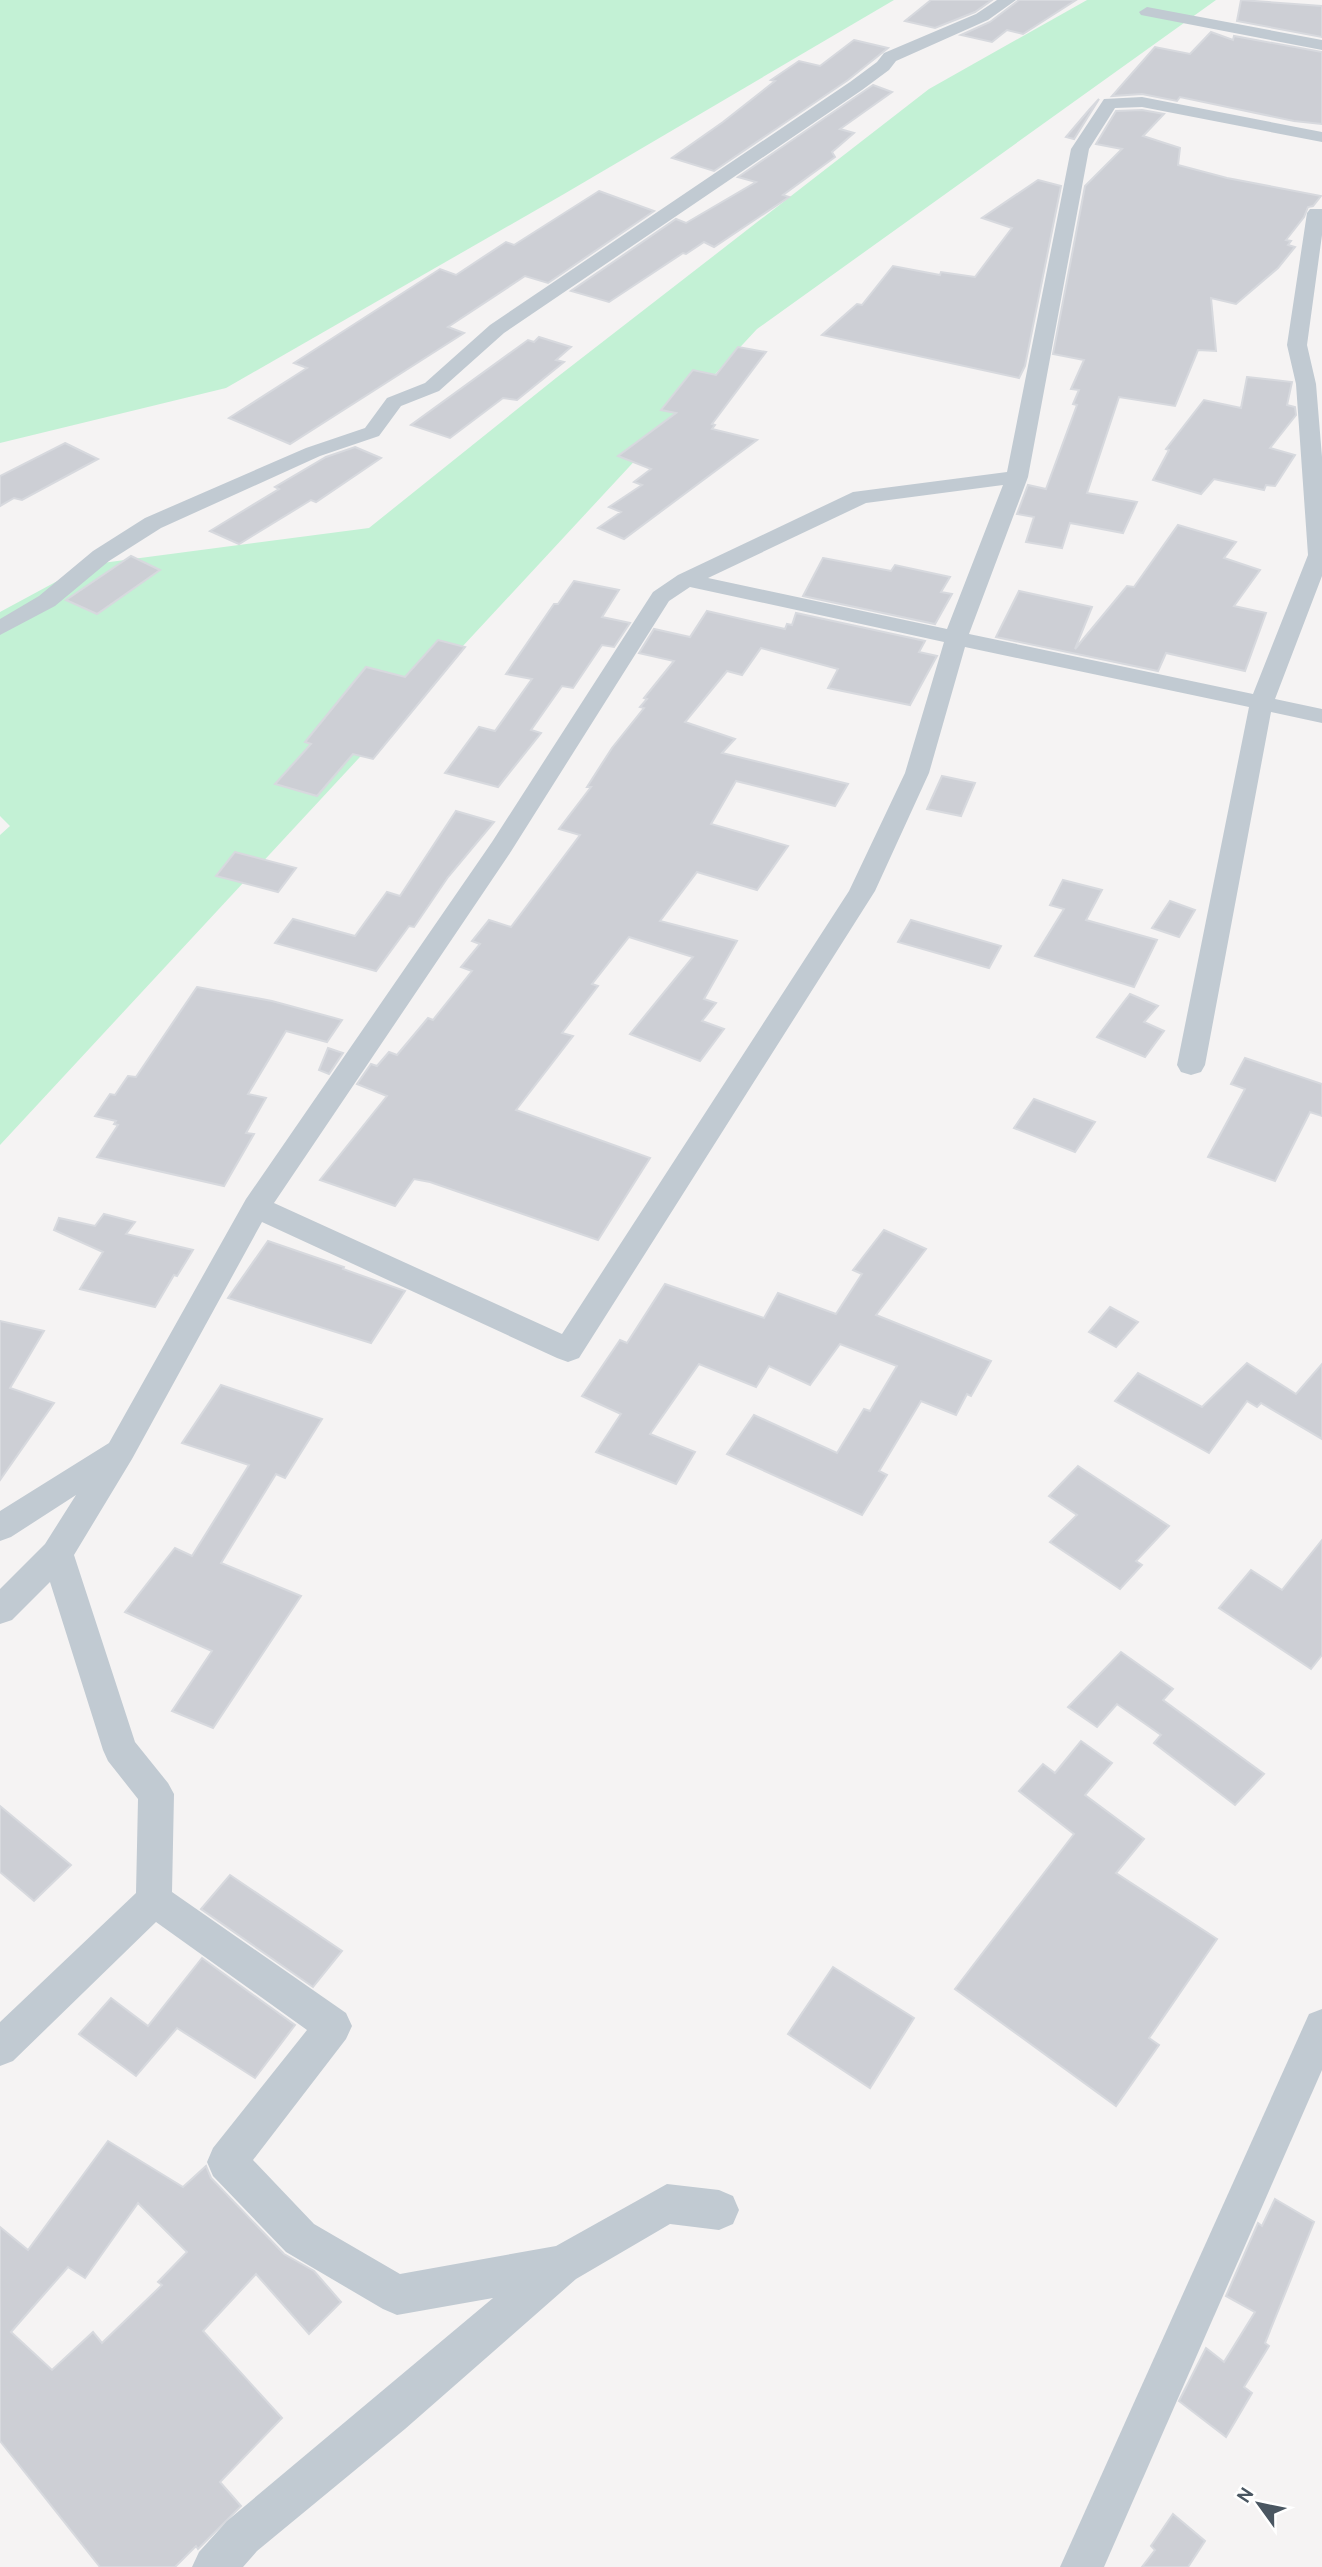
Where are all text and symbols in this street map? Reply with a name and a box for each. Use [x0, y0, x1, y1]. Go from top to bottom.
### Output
north arrow [1224, 2469, 1294, 2539]
text: N [1232, 2483, 1258, 2507]

